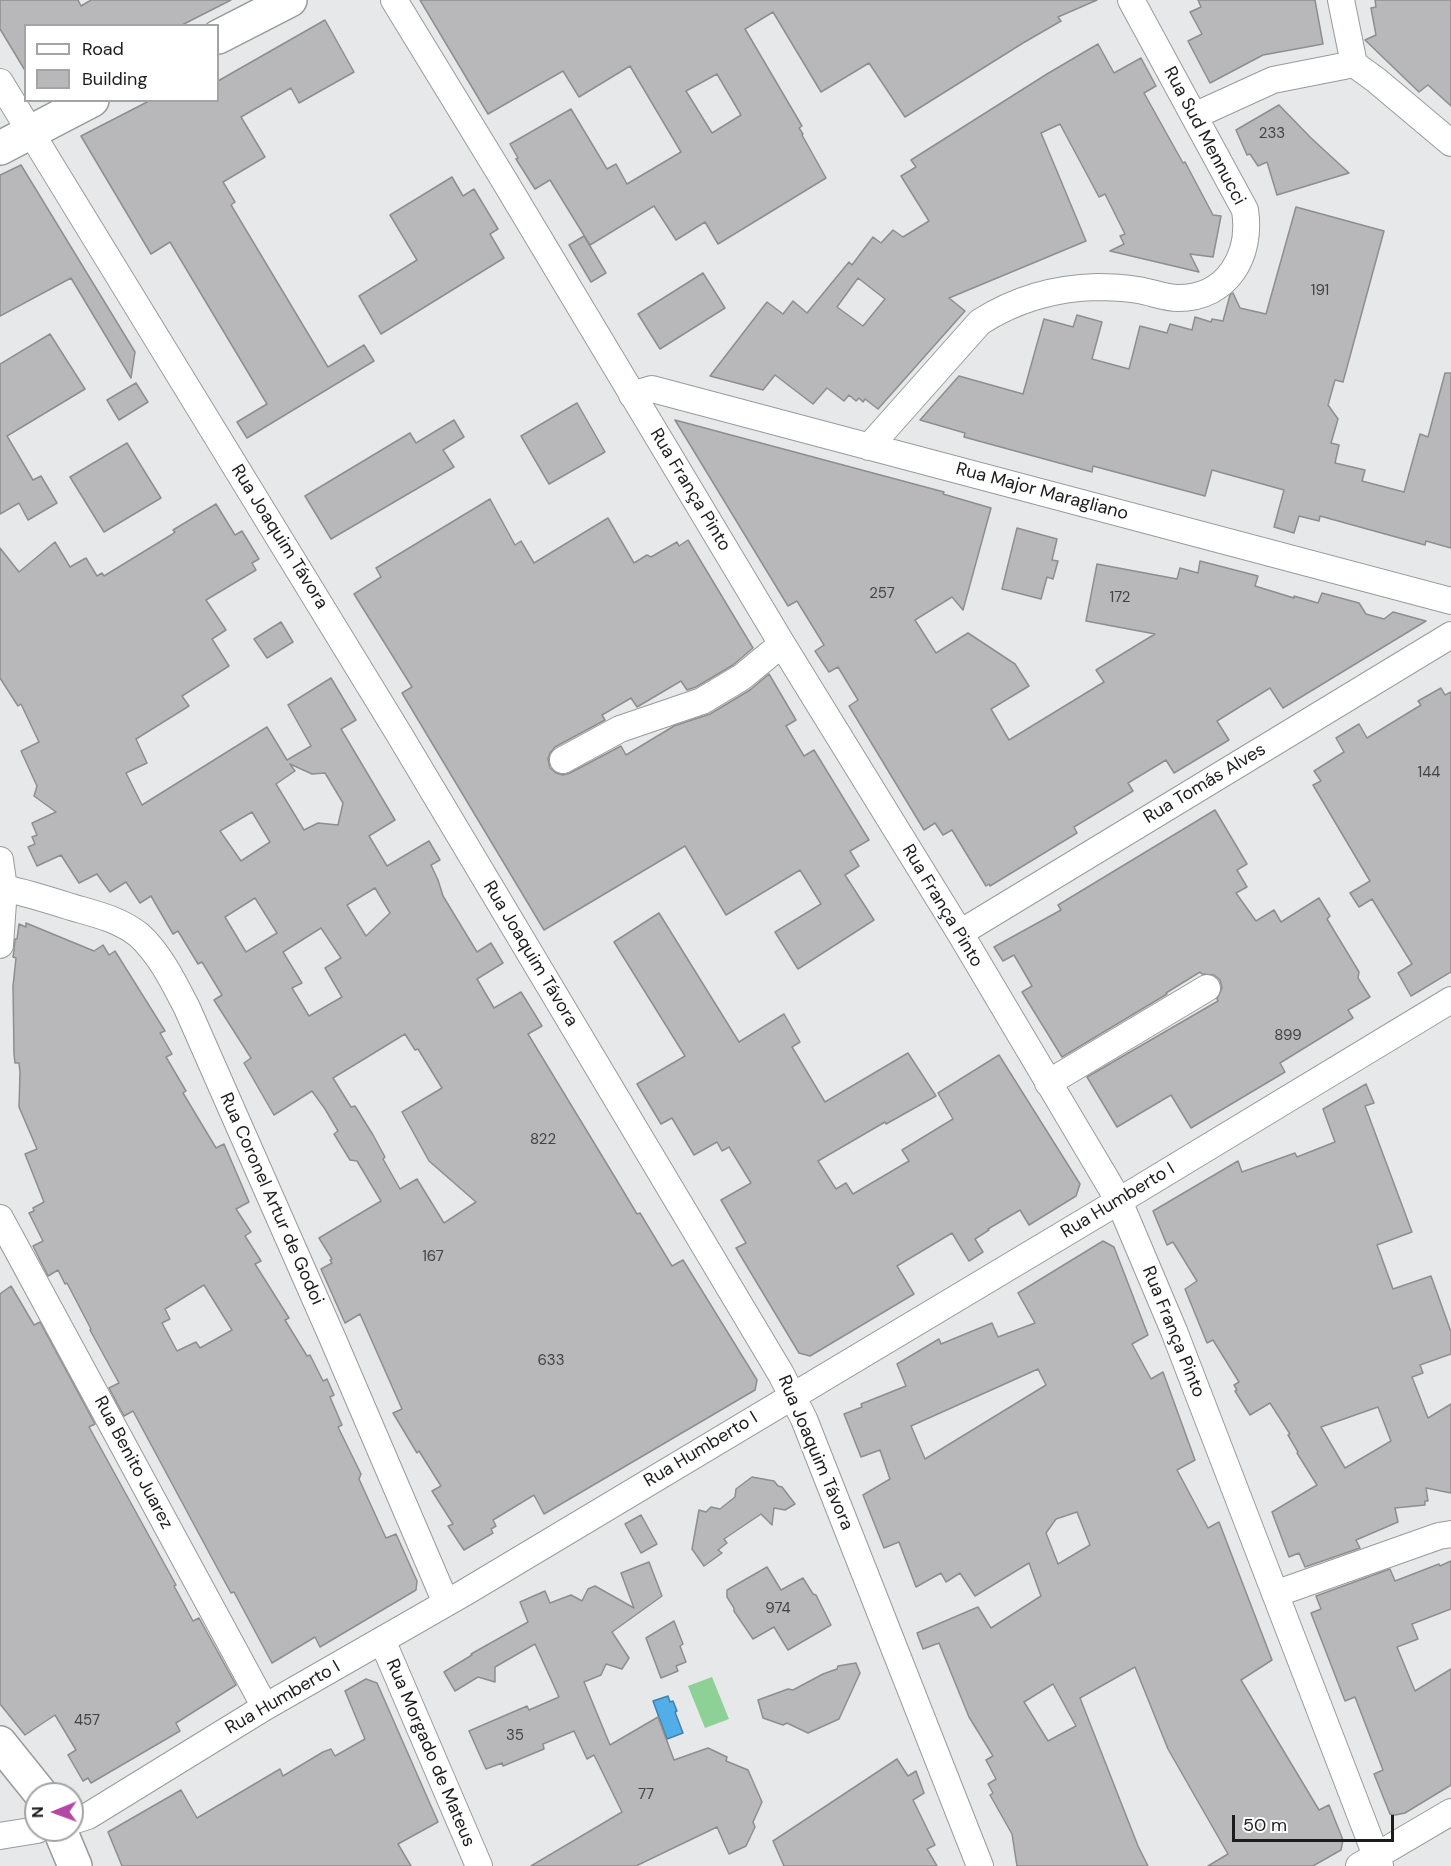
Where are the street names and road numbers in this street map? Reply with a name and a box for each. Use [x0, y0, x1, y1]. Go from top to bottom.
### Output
street label: Rua Sud Mennucci [1158, 63, 1250, 209]
street label: Rua França Pinto [645, 425, 735, 555]
street label: Rua Major Maragliano [953, 459, 1131, 525]
street label: Rua Joaquim Távora [226, 461, 332, 613]
street label: Rua Tomás Alves [1140, 739, 1270, 829]
street label: Rua França Pinto [897, 841, 987, 971]
street label: Rua Joaquim Távora [478, 877, 582, 1031]
street label: Rua Coronel Artur de Godoi [214, 1090, 328, 1308]
street label: Rua Humberto I [1057, 1159, 1179, 1243]
street label: Rua França Pinto [1137, 1263, 1209, 1401]
street label: Rua Joaquim Távora [773, 1372, 857, 1534]
street label: Rua Benito Juarez [89, 1393, 177, 1533]
street label: Rua Humberto I [640, 1408, 762, 1492]
street label: Rua Humberto I [222, 1656, 344, 1740]
street label: Rua Morgado de Mateus [381, 1656, 479, 1850]

